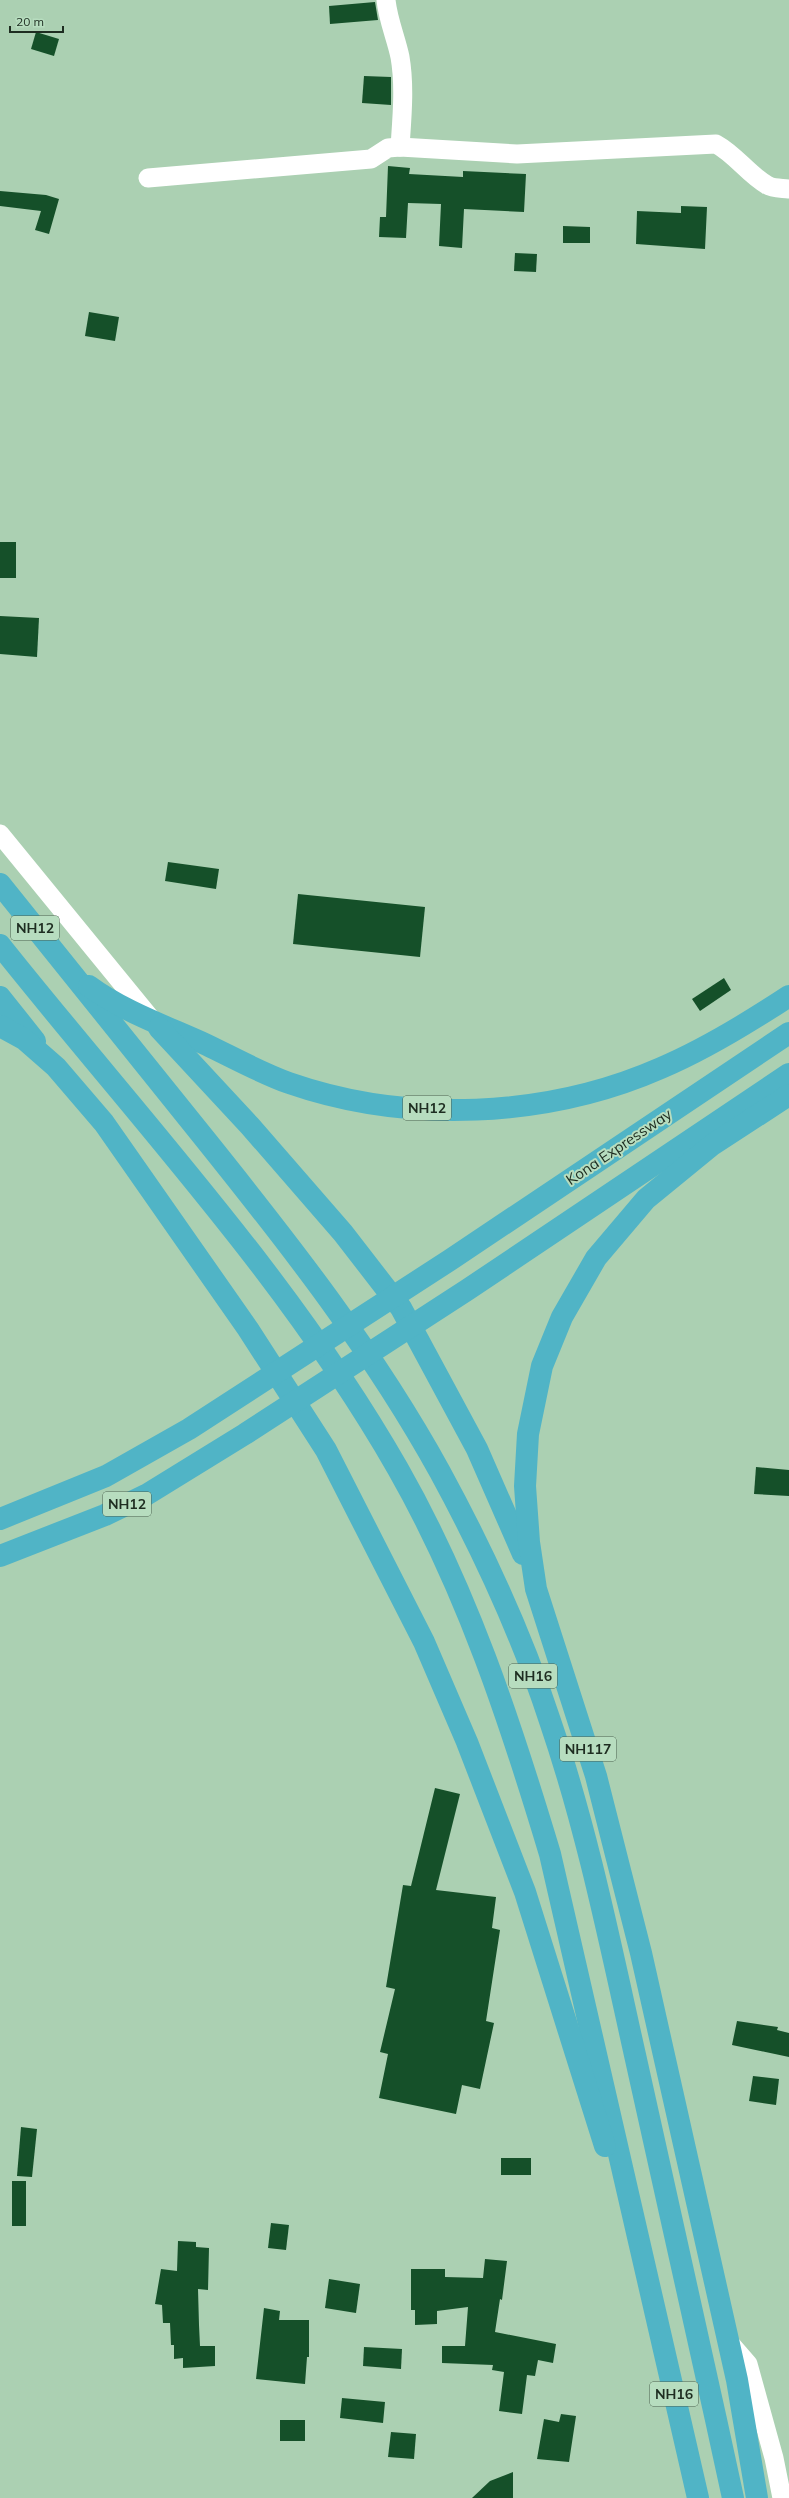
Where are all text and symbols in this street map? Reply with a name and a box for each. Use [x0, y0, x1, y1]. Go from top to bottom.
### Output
scale bar [10, 8, 63, 34]
text: 20 m [16, 14, 44, 29]
road number: NH12 [11, 916, 59, 940]
road number: NH12 [403, 1096, 451, 1120]
street label: Kona Expressway [562, 1104, 675, 1189]
road number: NH12 [103, 1492, 151, 1516]
road number: NH16 [509, 1664, 557, 1688]
road number: NH117 [560, 1737, 616, 1761]
road number: NH16 [650, 2382, 698, 2406]

